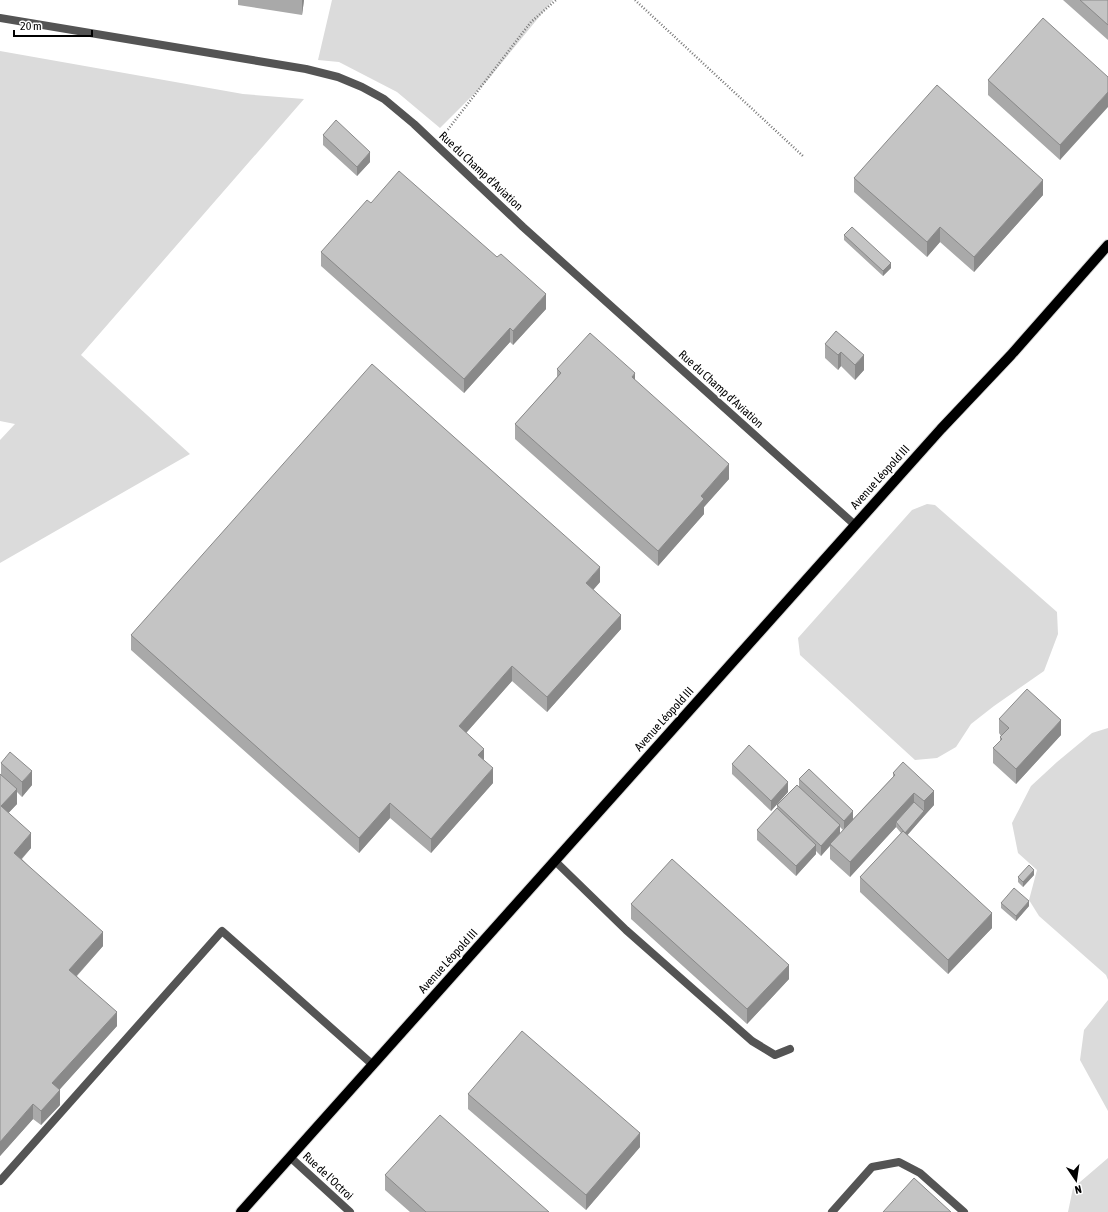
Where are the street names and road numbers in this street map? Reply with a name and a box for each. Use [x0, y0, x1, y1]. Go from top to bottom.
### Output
street label: Rue du Champ d'Aviation [436, 129, 526, 213]
street label: Rue du Champ d'Aviation [676, 347, 766, 431]
street label: Avenue Léopold III [848, 442, 912, 512]
street label: Avenue Léopold III [632, 684, 696, 754]
street label: Avenue Léopold III [416, 926, 480, 996]
street label: Rue de l'Octroi [300, 1149, 356, 1203]

